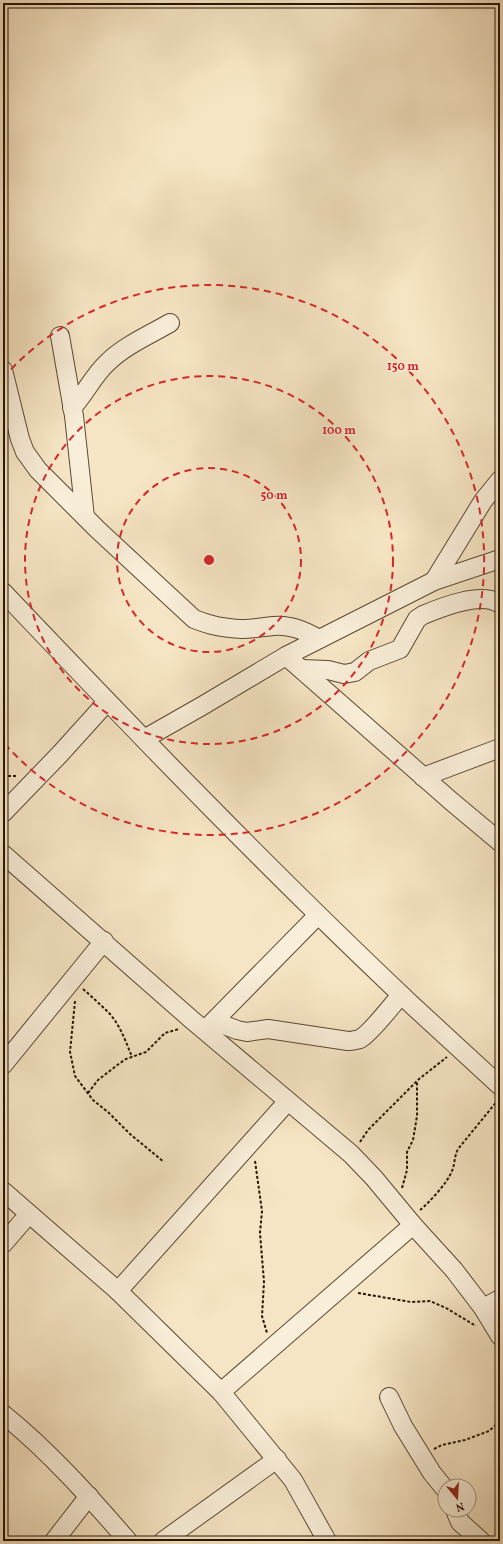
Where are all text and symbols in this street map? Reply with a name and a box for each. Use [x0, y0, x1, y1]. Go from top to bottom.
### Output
text: 150 m [387, 359, 419, 375]
text: 100 m [322, 423, 356, 439]
text: 50 m [260, 488, 288, 504]
centre of rings [202, 553, 216, 567]
north arrow [437, 1478, 477, 1518]
text: N [454, 1498, 466, 1514]

